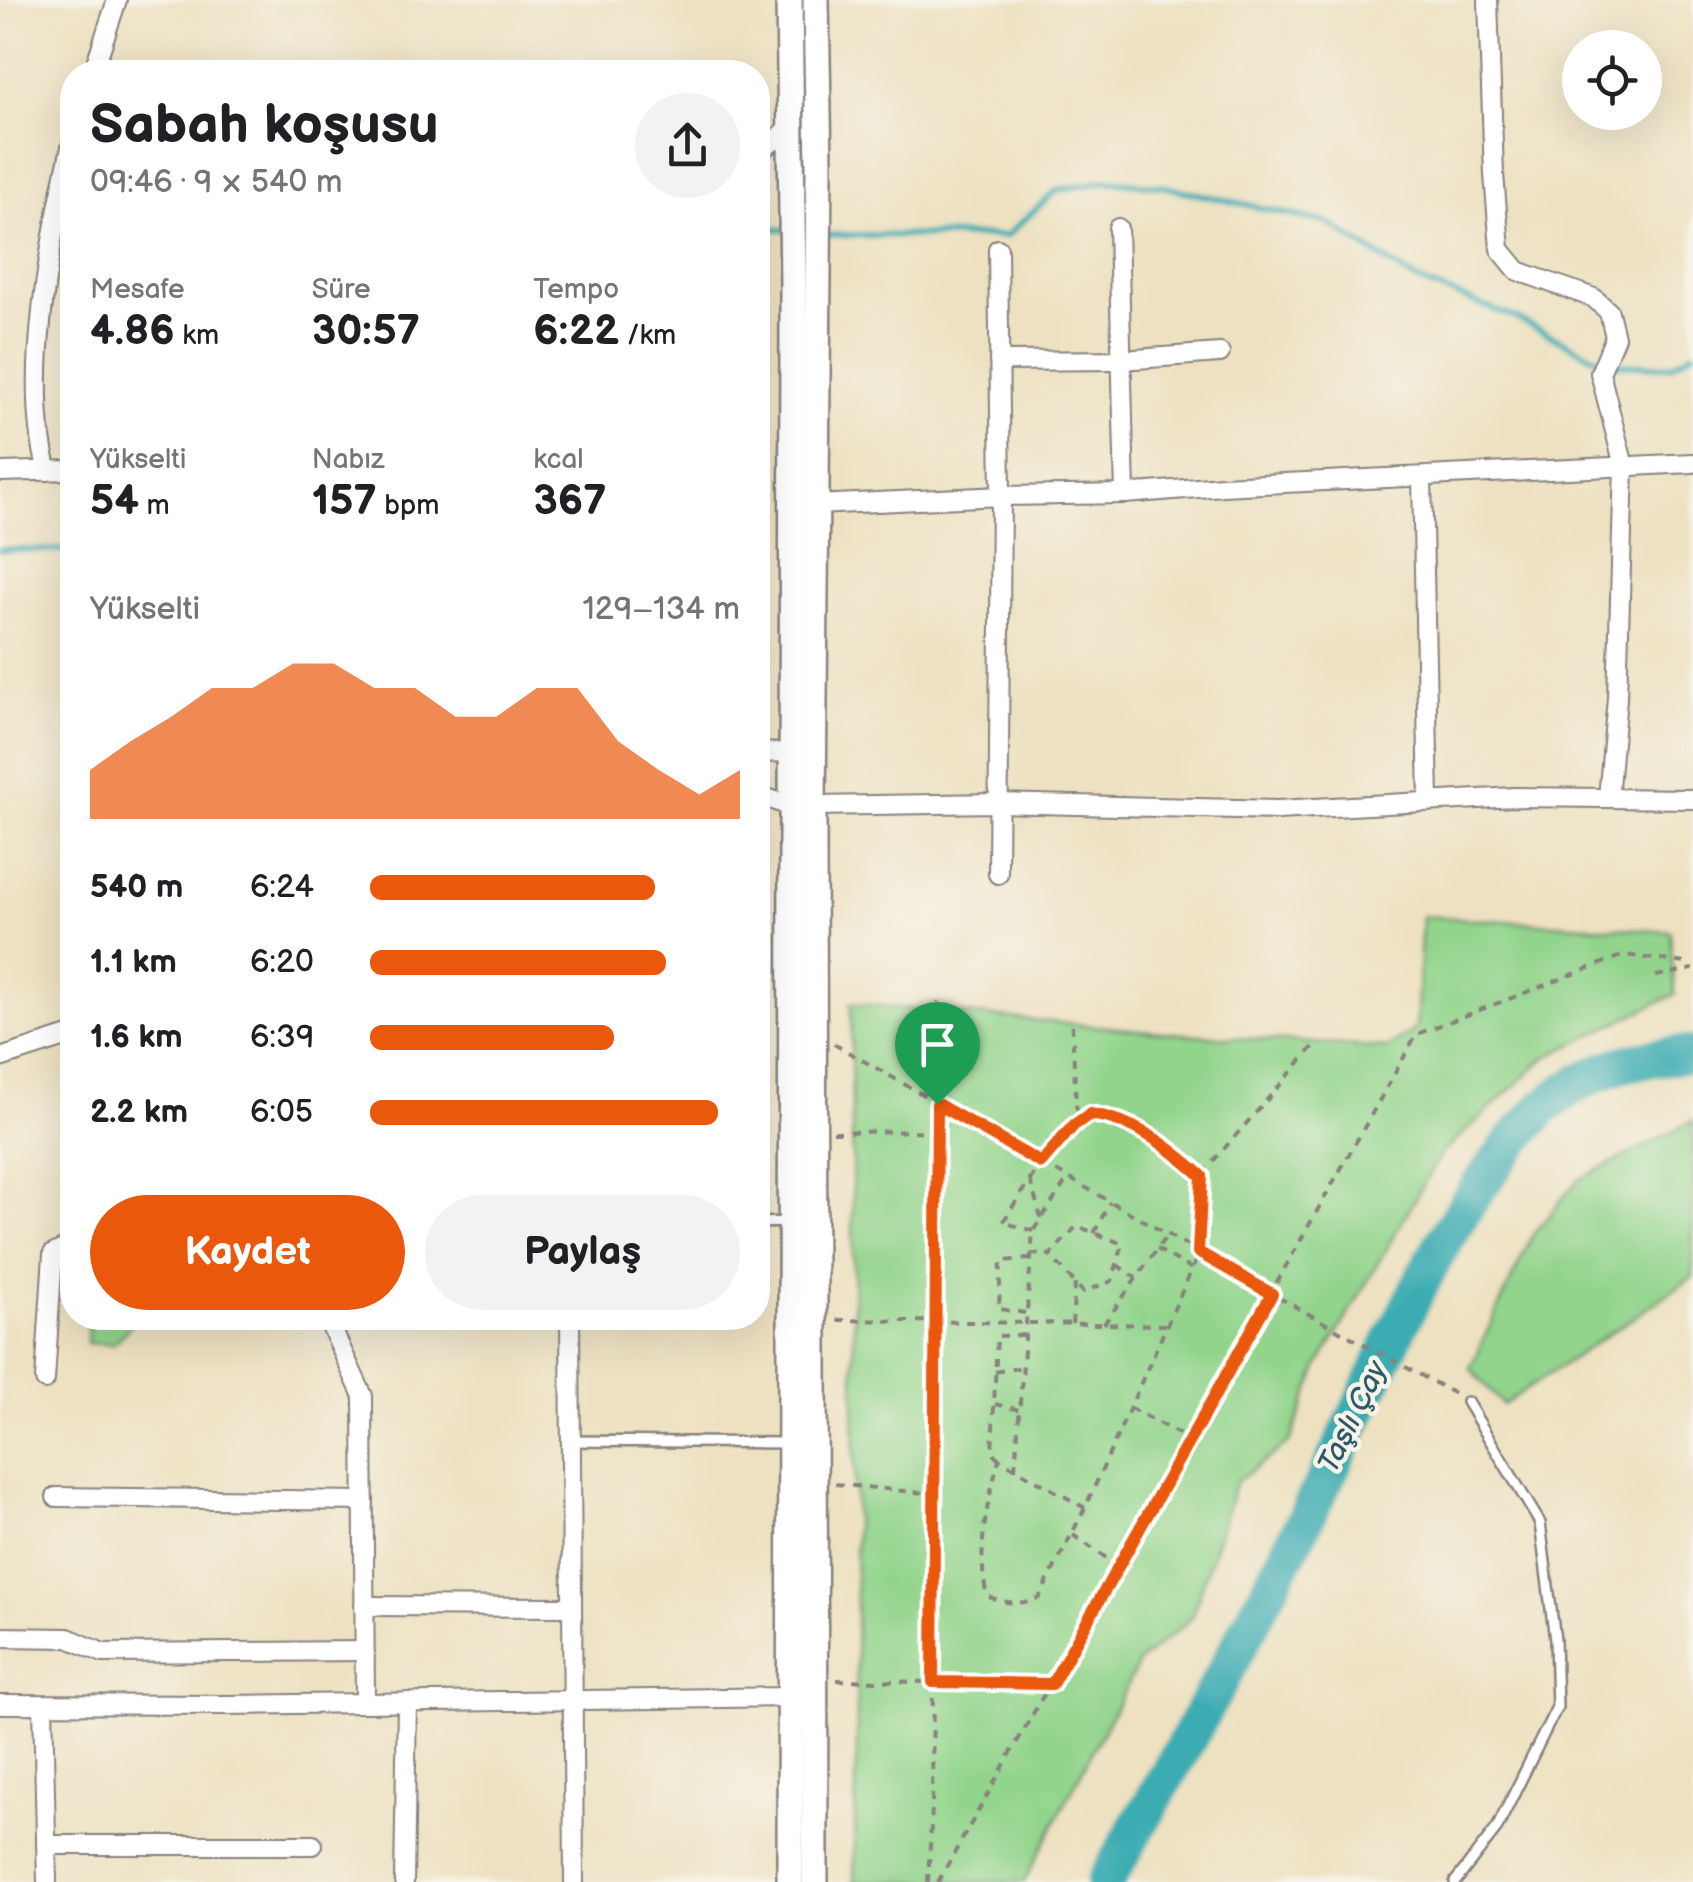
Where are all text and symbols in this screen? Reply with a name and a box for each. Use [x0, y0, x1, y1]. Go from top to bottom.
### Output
map controls [1562, 30, 1662, 130]
button: locate [1562, 30, 1662, 130]
text: Sabah koşusu [90, 92, 439, 159]
button: share [635, 93, 740, 198]
text: 09:46 · 9 × 540 m [90, 163, 343, 202]
text: Mesafe [90, 273, 185, 306]
text: Süre [312, 273, 371, 306]
text: Tempo [533, 273, 619, 306]
text: 4.86 [90, 306, 175, 357]
text: 30:57 [312, 306, 420, 357]
text: 6:22 [533, 306, 619, 357]
text: km [175, 319, 219, 352]
text: /km [619, 319, 676, 352]
text: Yükselti [90, 443, 186, 476]
text: Nabız [312, 443, 384, 476]
text: kcal [533, 443, 584, 476]
text: 54 [90, 476, 139, 527]
text: 157 [312, 476, 377, 527]
text: 367 [533, 476, 607, 527]
text: m [139, 489, 170, 522]
text: bpm [377, 489, 440, 522]
text: Yükselti [90, 590, 200, 629]
text: 129–134 m [582, 590, 740, 629]
text: 540 m [90, 868, 183, 907]
text: 6:24 [250, 868, 314, 907]
text: 1.1 km [90, 943, 177, 982]
text: 6:20 [250, 943, 314, 982]
pin [895, 1002, 980, 1105]
icon: arrive [910, 1017, 965, 1072]
text: 1.6 km [90, 1018, 183, 1057]
text: 6:39 [250, 1018, 314, 1057]
text: 2.2 km [90, 1093, 188, 1132]
text: 6:05 [250, 1093, 313, 1132]
button: Kaydet [90, 1195, 405, 1310]
button: Paylaş [425, 1195, 740, 1310]
water label: Taşlı Çay [1311, 1354, 1396, 1479]

